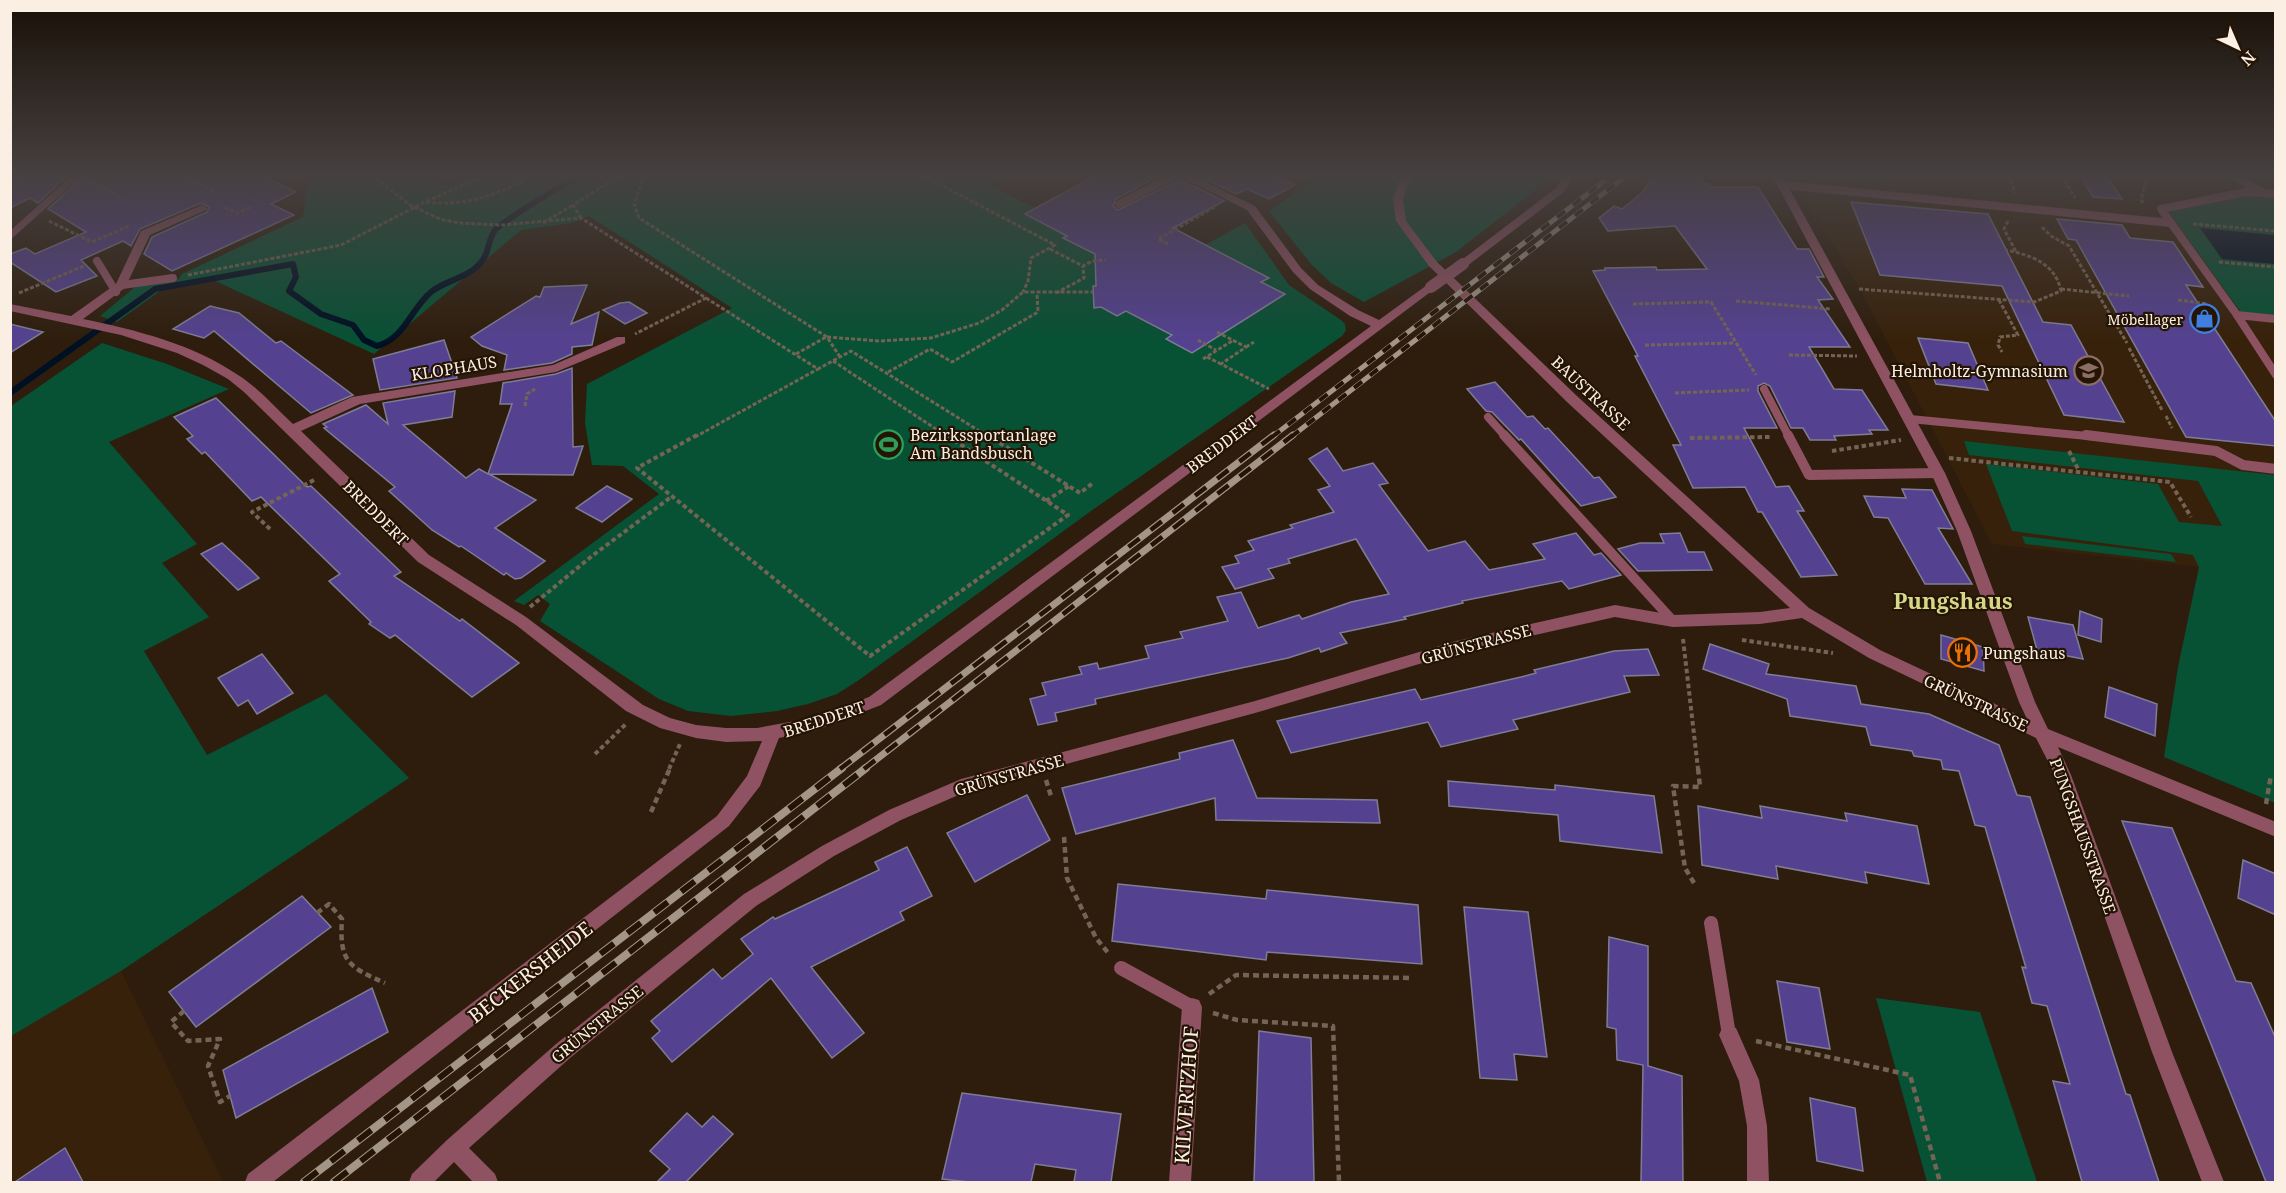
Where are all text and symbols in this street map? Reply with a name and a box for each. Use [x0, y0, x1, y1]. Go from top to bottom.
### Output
north arrow [2208, 18, 2268, 78]
text: N [2236, 46, 2261, 71]
shop icon: Möbellager [2188, 303, 2220, 335]
place label: Möbellager [2108, 310, 2183, 329]
street label: KLOPHAUS [410, 350, 498, 386]
street label: BAUSTRASSE [1547, 351, 1635, 435]
school or university icon: Helmholtz-Gymnasium [2073, 355, 2105, 387]
place label: Helmholtz-Gymnasium [1891, 360, 2068, 382]
street label: BREDDERT [1182, 410, 1262, 478]
place label: Bezirkssportanlage Am Bandsbusch [910, 424, 1056, 464]
sports icon: Bezirkssportanlage Am Bandsbusch [873, 428, 905, 460]
street label: BREDDERT [338, 475, 414, 551]
district label: Pungshaus [1893, 585, 2013, 615]
street label: GRÜNSTRASSE [1419, 619, 1533, 669]
restaurant icon: Pungshaus [1946, 637, 1978, 669]
place label: Pungshaus [1983, 642, 2066, 664]
street label: GRÜNSTRASSE [1920, 669, 2032, 737]
street label: BREDDERT [781, 695, 868, 742]
street label: GRÜNSTRASSE [952, 749, 1066, 801]
street label: PUNGSHAUSSTRASSE [2045, 755, 2122, 917]
street label: BECKERSHEIDE [462, 915, 598, 1029]
street label: GRÜNSTRASSE [546, 980, 648, 1068]
street label: KILVERTZHOF [1168, 1025, 1204, 1165]

